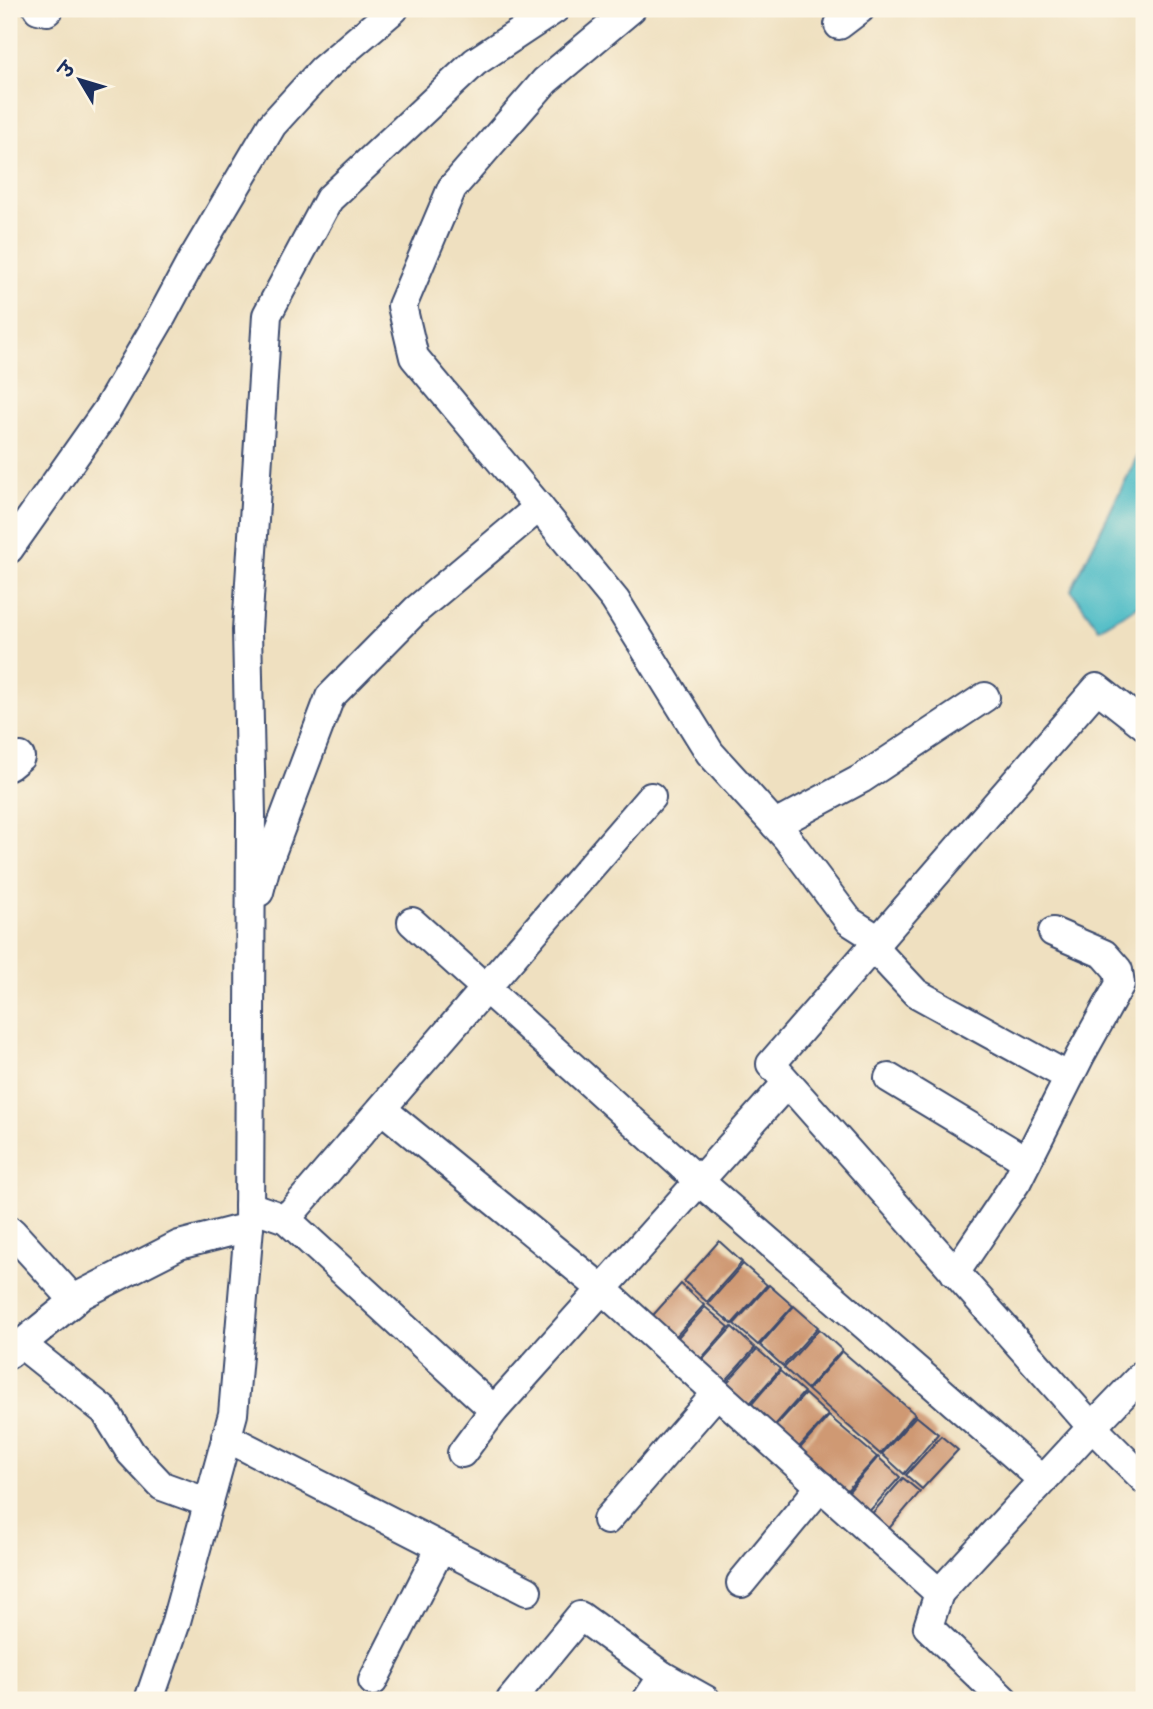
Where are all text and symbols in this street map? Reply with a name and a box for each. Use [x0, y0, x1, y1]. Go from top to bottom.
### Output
north arrow [46, 46, 116, 116]
text: उ [52, 55, 81, 83]

